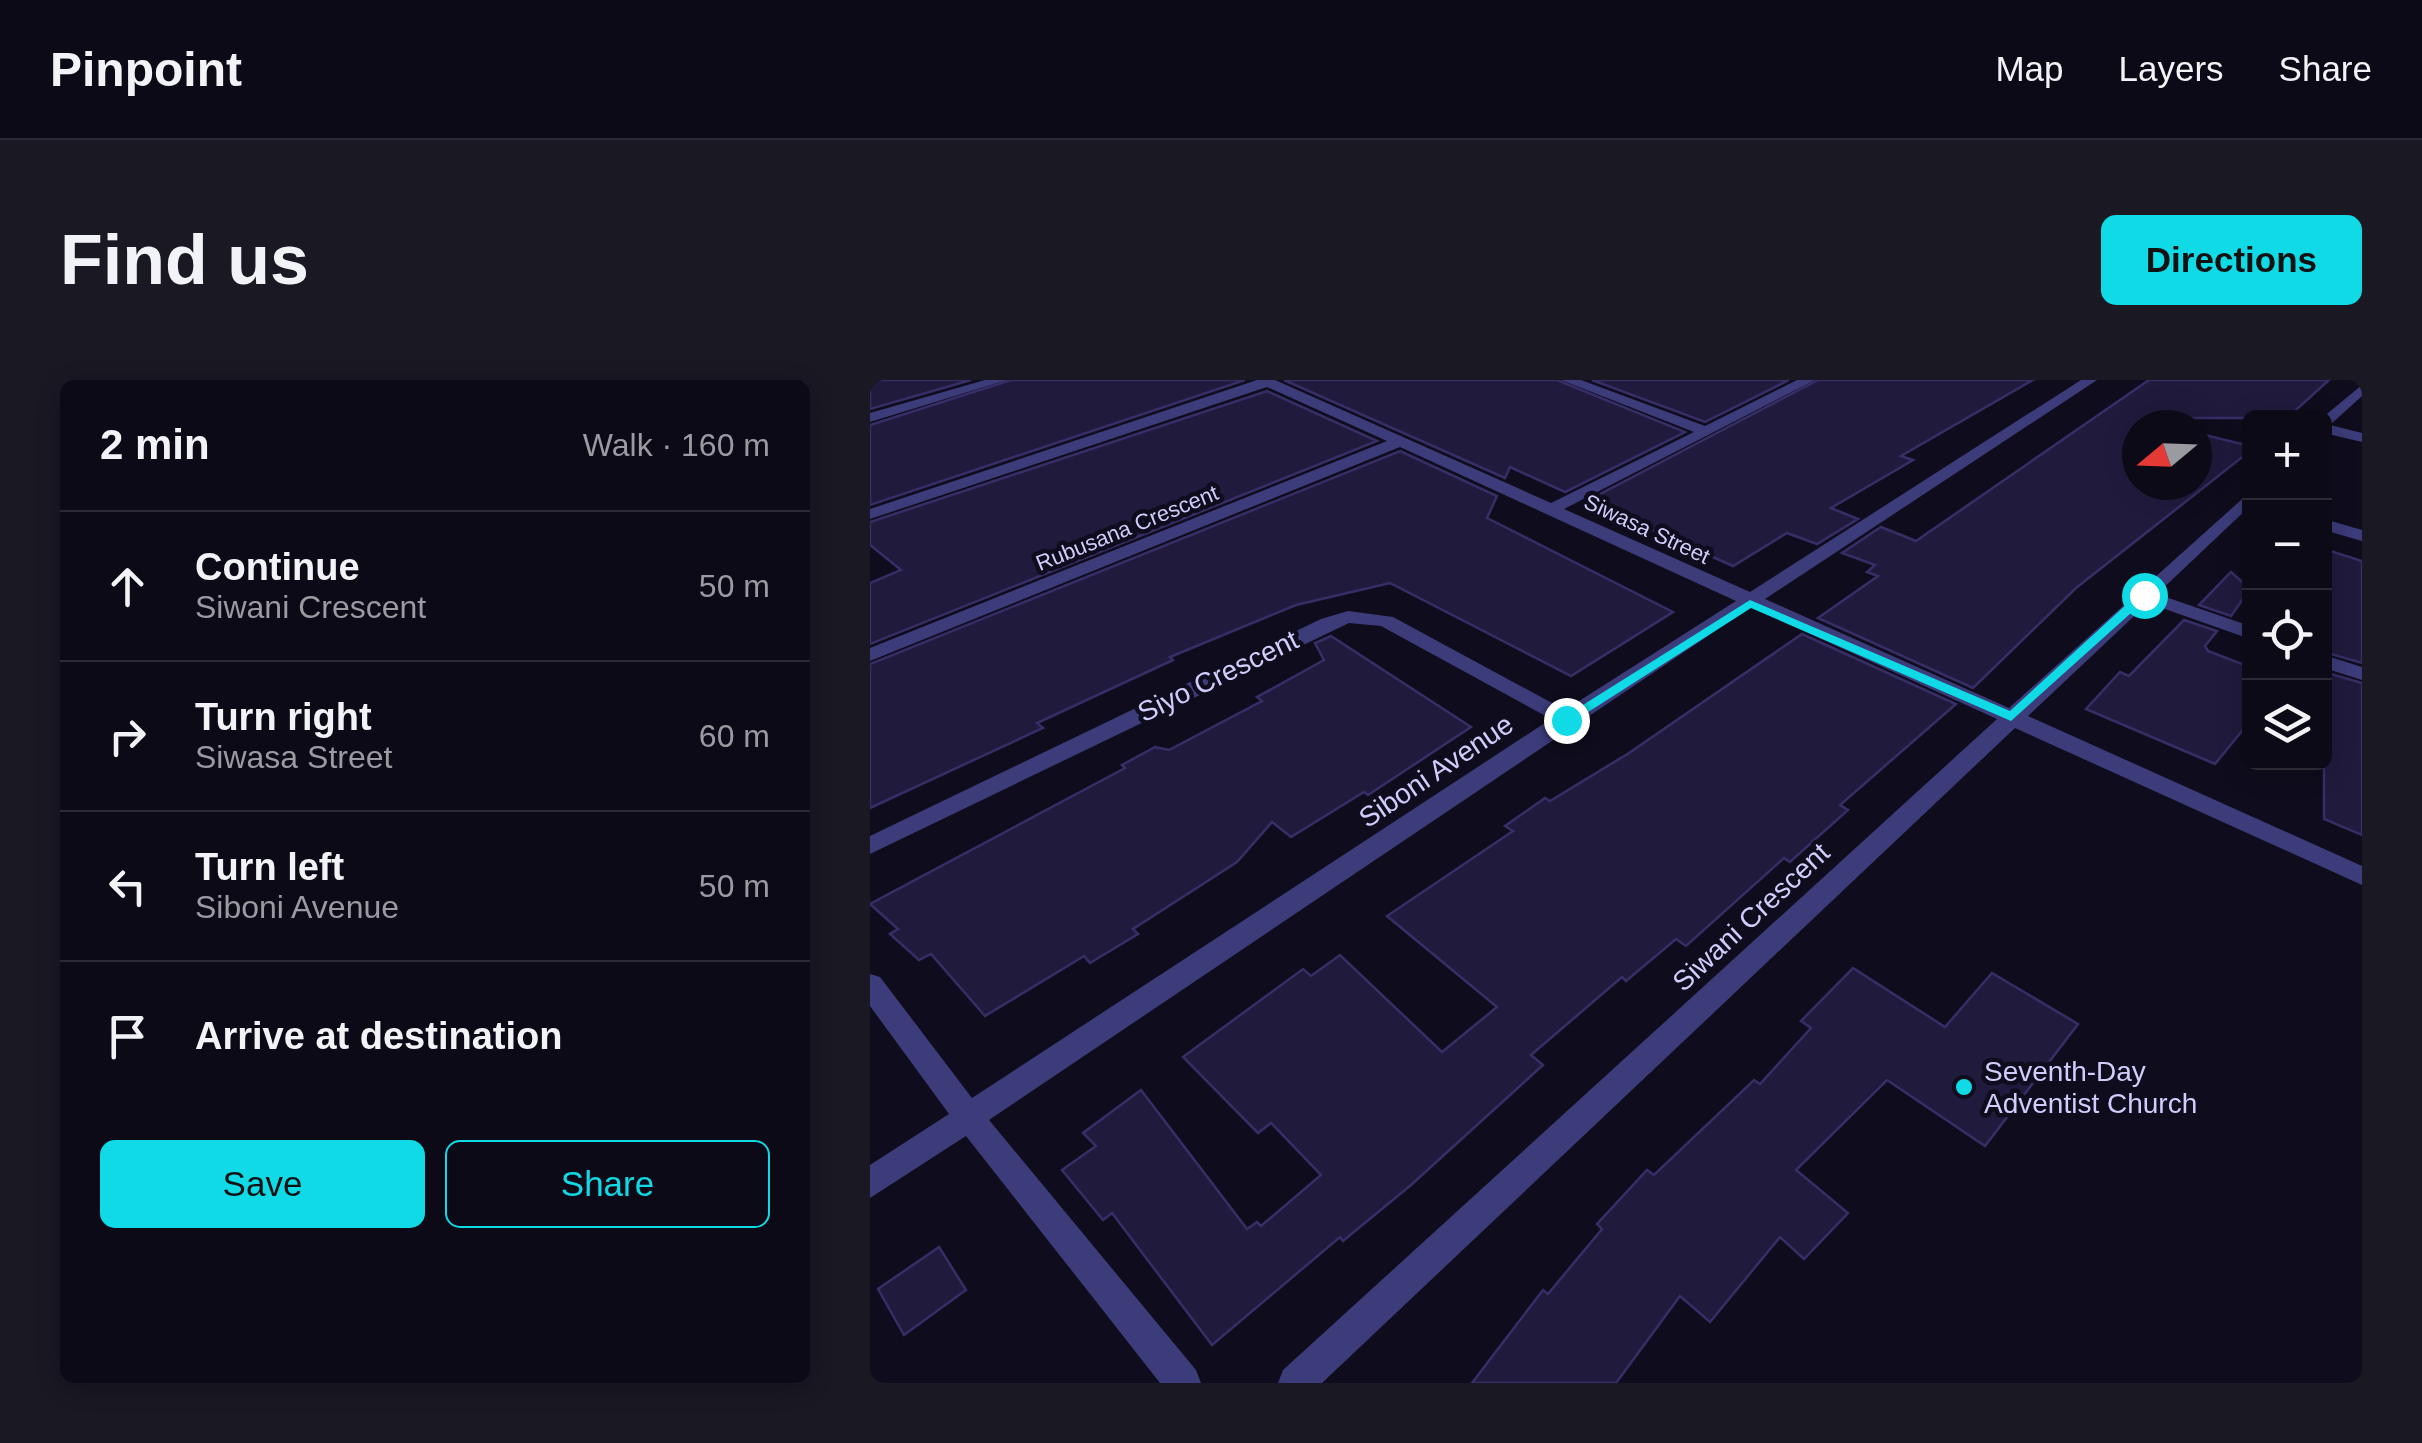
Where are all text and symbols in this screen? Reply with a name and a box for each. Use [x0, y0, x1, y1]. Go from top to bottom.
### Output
text: Pinpoint [50, 43, 242, 96]
text: Map [1995, 49, 2064, 88]
text: Layers [2119, 49, 2224, 88]
text: Share [2279, 49, 2372, 88]
button: Directions [2101, 215, 2362, 305]
text: Find us [60, 221, 309, 299]
north arrow [2122, 410, 2212, 500]
map controls [2242, 410, 2332, 770]
button: + [2242, 410, 2332, 500]
text: 2 min [100, 421, 210, 468]
text: Walk · 160 m [583, 427, 770, 463]
street label: Rubusana Crescent [1032, 480, 1222, 576]
street label: Siwasa Street [1580, 489, 1714, 569]
button: − [2242, 500, 2332, 590]
text: Continue [195, 546, 360, 588]
icon: ahead [100, 559, 155, 614]
text: 50 m [699, 568, 770, 604]
route start [2122, 573, 2168, 619]
text: Siwani Crescent [195, 589, 426, 625]
button: locate [2242, 590, 2332, 680]
street label: Siyo Crescent [1133, 624, 1303, 728]
button: layers [2242, 680, 2332, 770]
text: Turn right [195, 696, 372, 738]
route end [1544, 698, 1590, 744]
street label: Siboni Avenue [1353, 708, 1519, 834]
icon: right [100, 709, 155, 764]
text: 60 m [699, 718, 770, 754]
text: Siwasa Street [195, 739, 392, 775]
street label: Siwani Crescent [1666, 837, 1836, 997]
text: Turn left [195, 846, 344, 888]
icon: left [100, 859, 155, 914]
text: 50 m [699, 868, 770, 904]
text: Siboni Avenue [195, 889, 399, 925]
icon: arrive [100, 1009, 155, 1064]
text: Arrive at destination [195, 1015, 562, 1057]
place label: Seventh-Day Adventist Church [1984, 1056, 2197, 1119]
marker: Seventh-Day Adventist Church [1953, 1076, 1975, 1098]
button: Save [100, 1140, 425, 1228]
button: Share [445, 1140, 770, 1228]

